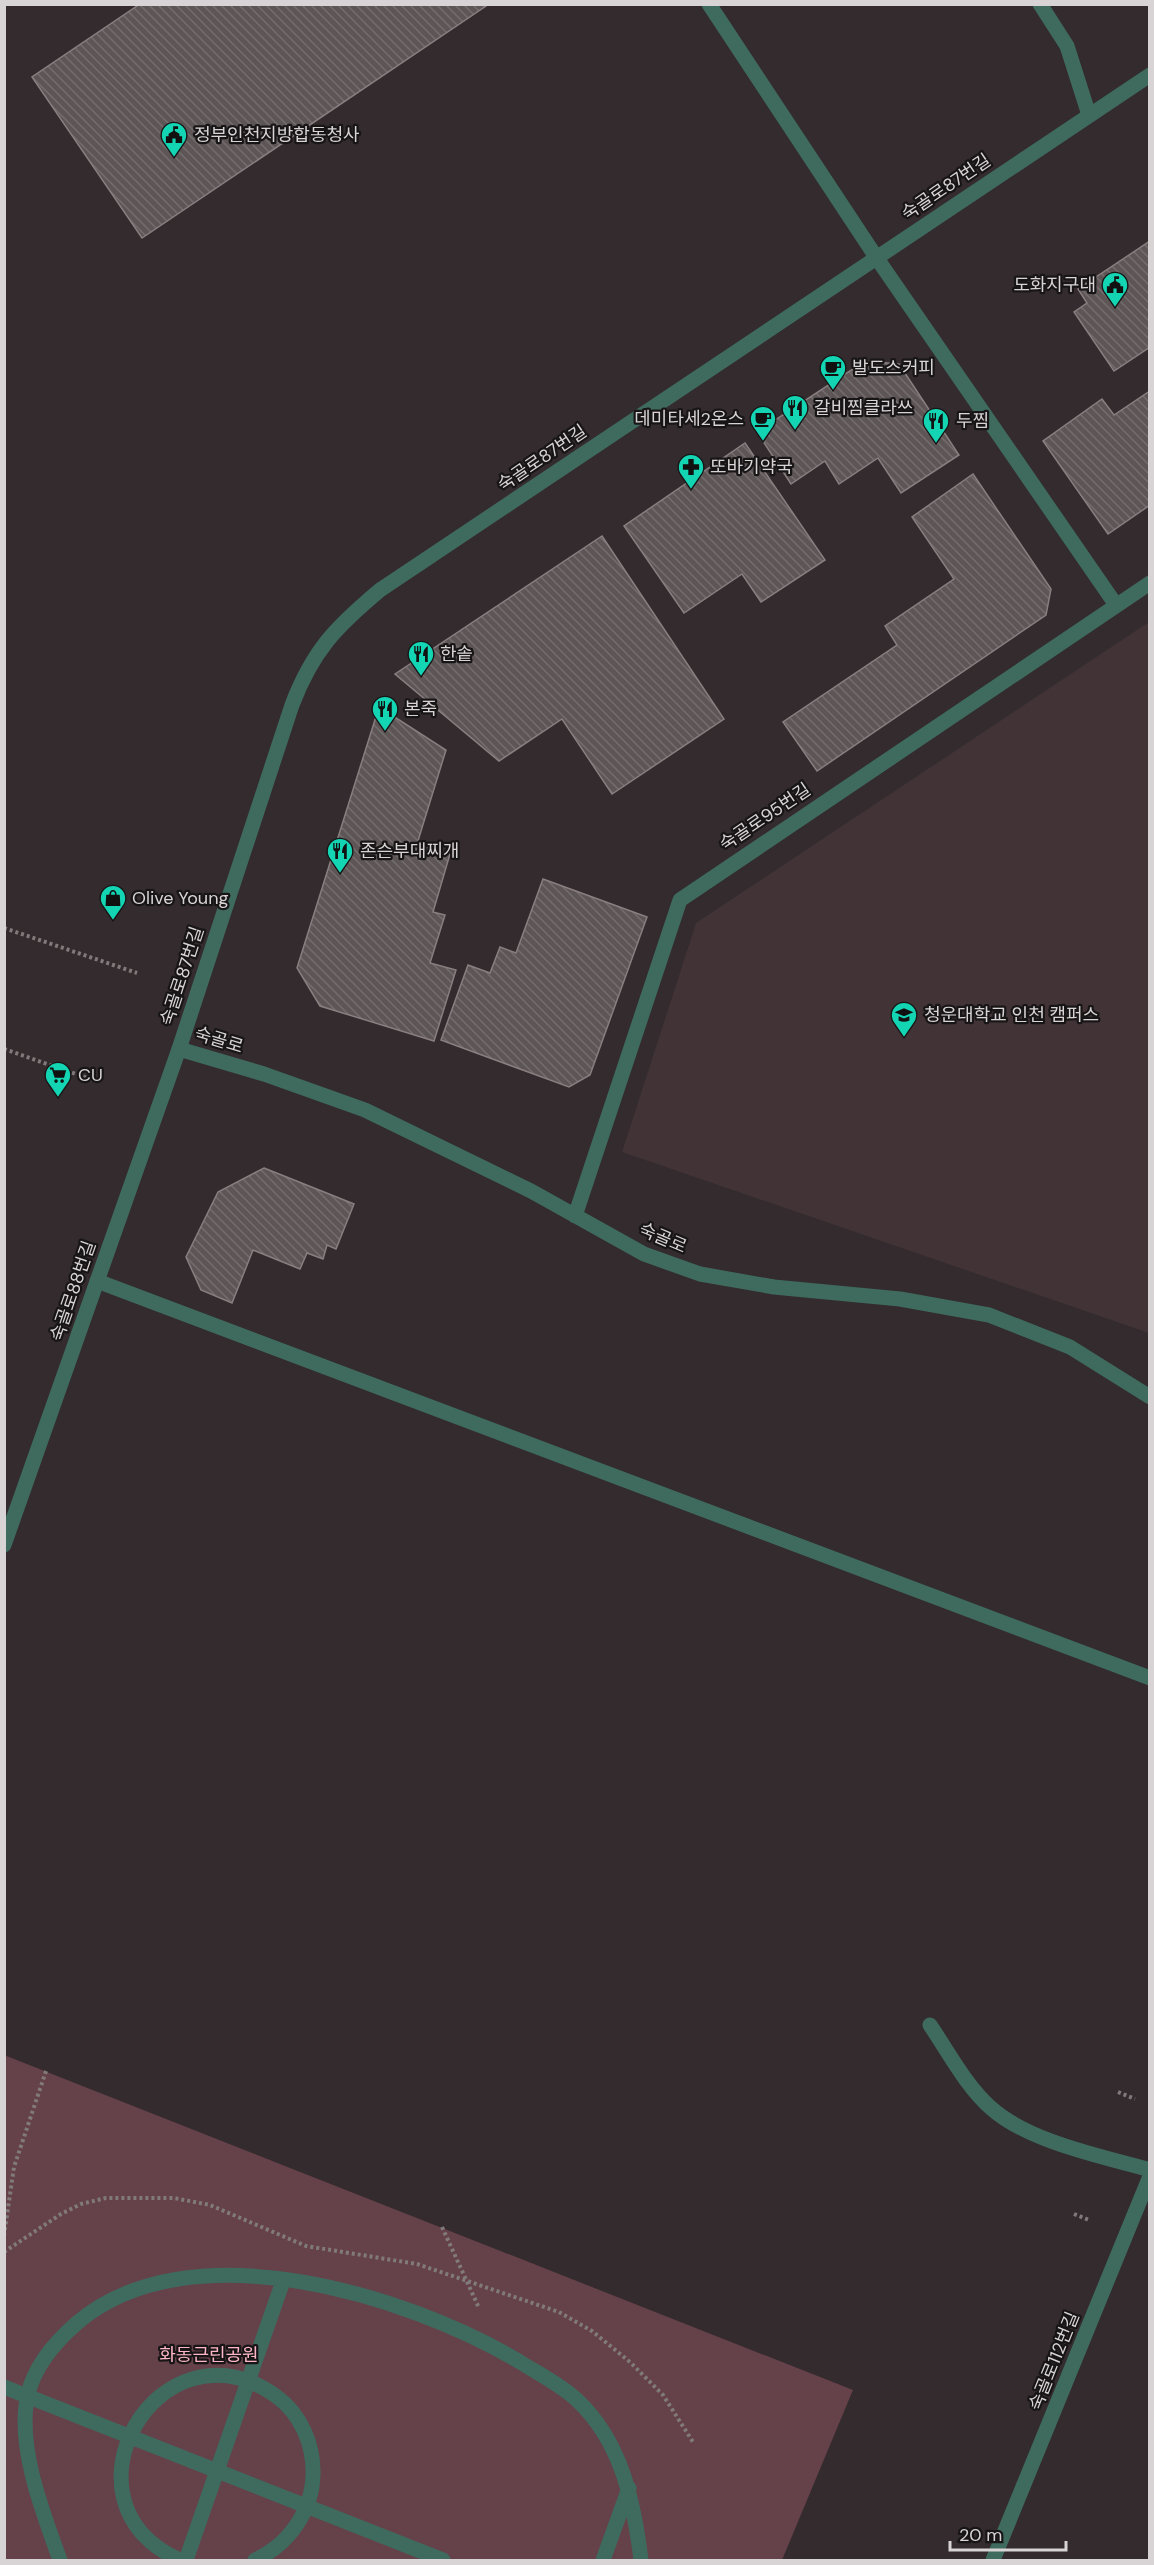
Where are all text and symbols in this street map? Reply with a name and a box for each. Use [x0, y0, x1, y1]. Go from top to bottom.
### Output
public building icon: 정부인천지방합동청사 [159, 120, 189, 158]
place label: 정부인천지방합동청사 [194, 123, 360, 147]
street label: 숙골로87번길 [897, 148, 995, 226]
public building icon: 도화지구대 [1100, 270, 1130, 308]
place label: 도화지구대 [1013, 273, 1096, 297]
cafe icon: 발도스커피 [818, 353, 848, 391]
place label: 발도스커피 [852, 356, 935, 380]
restaurant icon: 갈비찜클라쓰 [780, 393, 810, 431]
place label: 갈비찜클라쓰 [814, 396, 913, 420]
cafe icon: 데미타세2온스 [748, 404, 778, 442]
restaurant icon: 두찜 [921, 406, 951, 444]
place label: 데미타세2온스 [634, 407, 744, 431]
place label: 두찜 [956, 409, 989, 433]
street label: 숙골로87번길 [493, 419, 591, 497]
pharmacy icon: 또바기약국 [676, 452, 706, 490]
place label: 또바기약국 [710, 455, 793, 479]
restaurant icon: 한솥 [406, 639, 436, 677]
place label: 한솥 [440, 642, 473, 666]
restaurant icon: 본죽 [370, 694, 400, 732]
place label: 본죽 [404, 697, 437, 721]
street label: 숙골로95번길 [715, 778, 815, 856]
restaurant icon: 존슨부대찌개 [325, 836, 355, 874]
place label: 존슨부대찌개 [360, 839, 459, 863]
shop icon: Olive Young [98, 883, 128, 921]
place label: Olive Young [132, 886, 229, 910]
street label: 숙골로87번길 [155, 923, 209, 1029]
school or university icon: 청운대학교 인천 캠퍼스 [889, 1000, 919, 1038]
place label: 청운대학교 인천 캠퍼스 [924, 1003, 1099, 1027]
street label: 숙골로 [192, 1021, 246, 1059]
supermarket icon: CU [43, 1060, 73, 1098]
place label: CU [78, 1063, 103, 1087]
street label: 숙골로 [635, 1217, 691, 1259]
street label: 숙골로88번길 [45, 1238, 101, 1344]
street label: 숙골로112번길 [1023, 2308, 1085, 2414]
park label: 화동근린공원 [159, 2343, 259, 2367]
scale bar [950, 2514, 1066, 2552]
text: 20 m [959, 2523, 1002, 2547]

